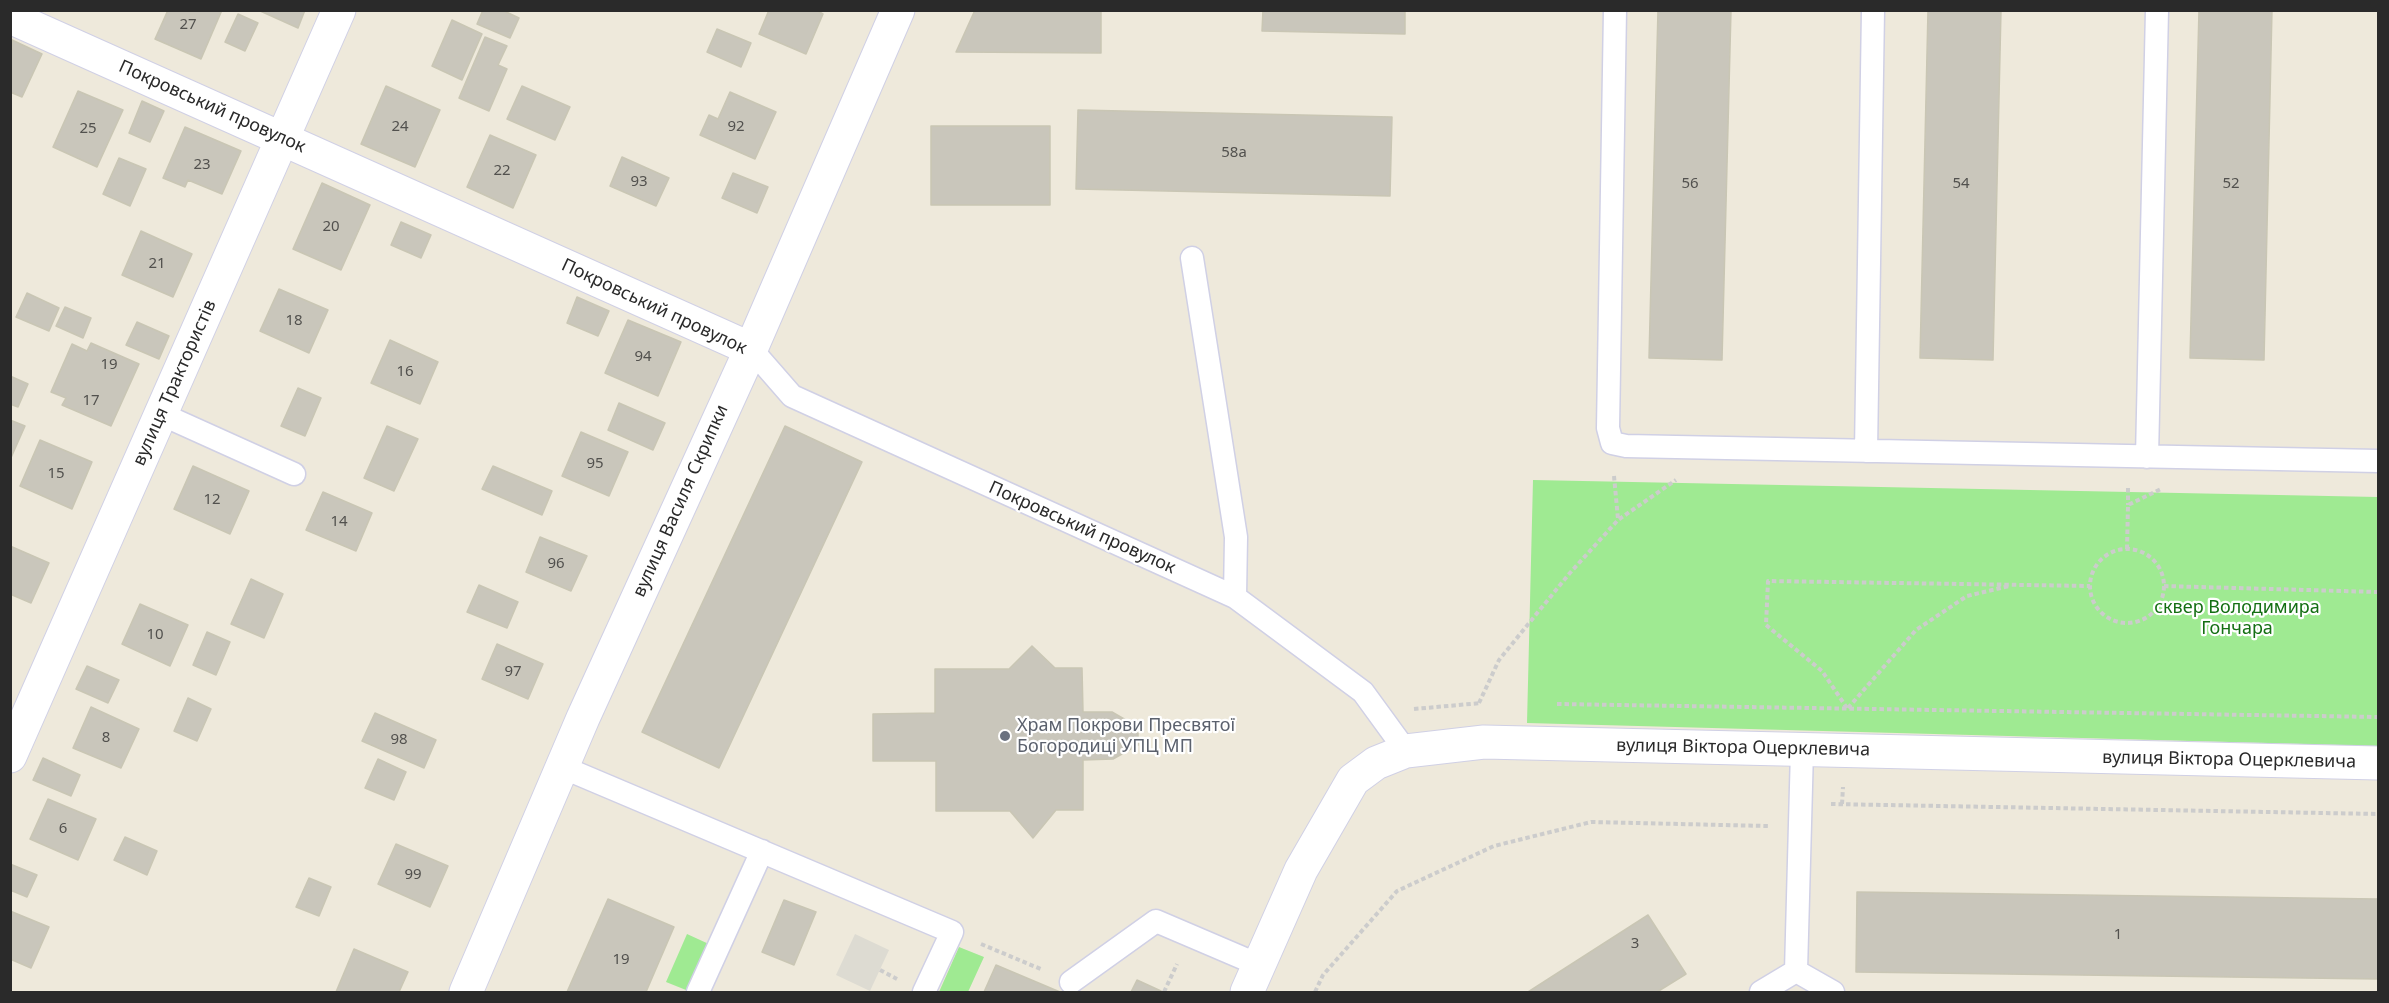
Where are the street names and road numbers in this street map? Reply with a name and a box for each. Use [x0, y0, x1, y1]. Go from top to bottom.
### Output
street label: Покровський провулок [115, 56, 309, 158]
street label: Покровський провулок [558, 255, 750, 359]
street label: вулиця Трактористів [129, 297, 221, 469]
street label: вулиця Василя Скрипки [629, 401, 733, 601]
street label: Покровський провулок [985, 477, 1179, 579]
street label: вулиця Віктора Оцерклевича [1616, 735, 1870, 761]
street label: вулиця Віктора Оцерклевича [2102, 747, 2356, 773]

